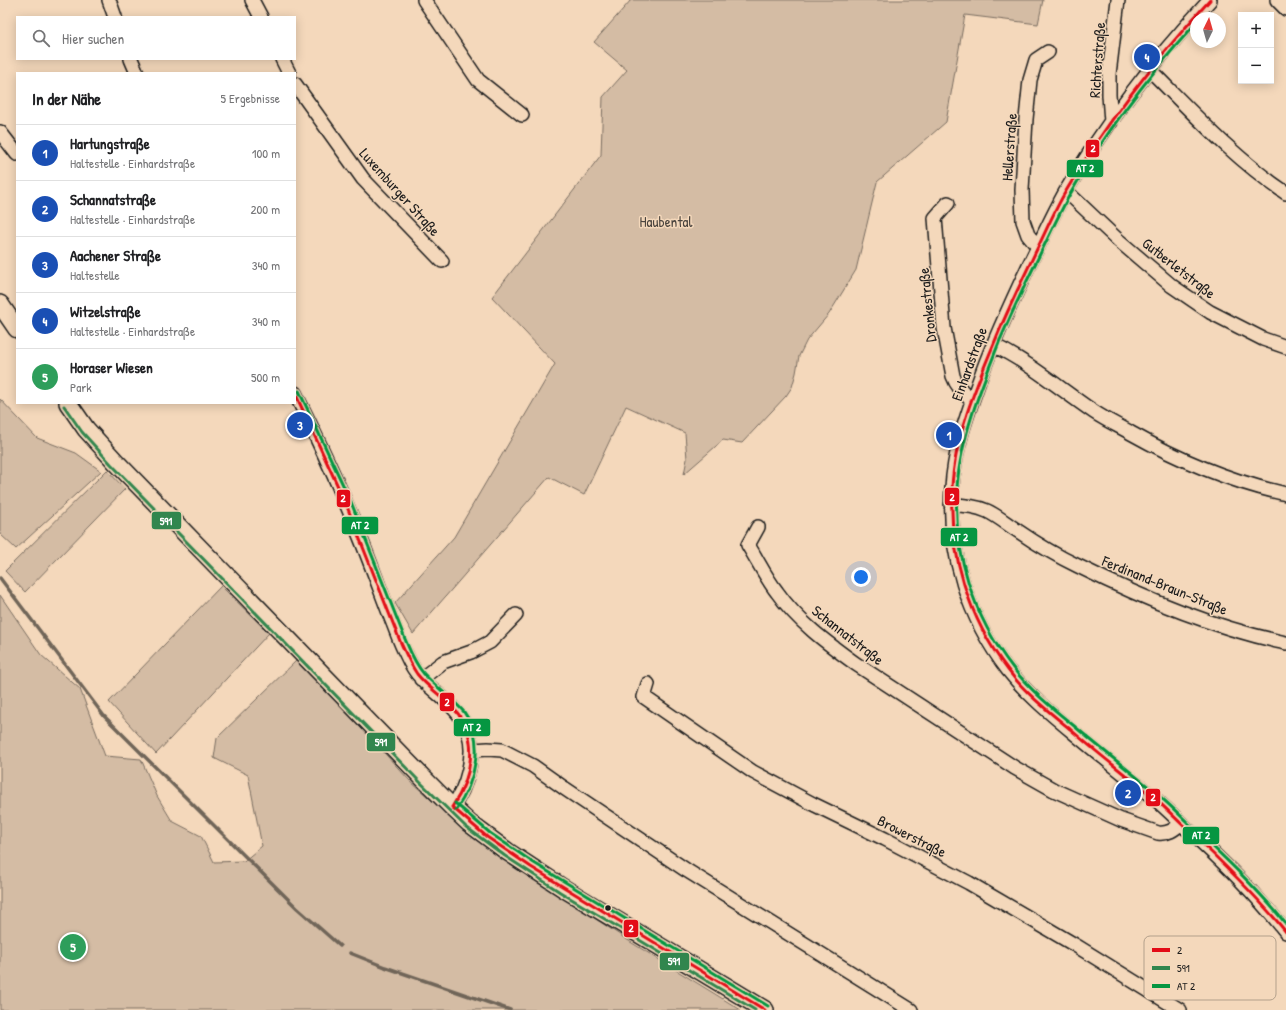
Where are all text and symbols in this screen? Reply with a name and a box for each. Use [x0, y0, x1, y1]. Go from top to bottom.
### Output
north arrow [1190, 12, 1226, 48]
map controls [1238, 12, 1274, 84]
button: + [1238, 12, 1274, 48]
search box [16, 16, 296, 60]
street label: Richterstraße [1084, 21, 1110, 98]
icon: search [30, 27, 52, 49]
text: Hier suchen [62, 28, 124, 49]
pin: 4 [1134, 42, 1160, 72]
button: − [1238, 48, 1274, 84]
text: In der Nähe [32, 87, 101, 110]
text: 5 Ergebnisse [220, 89, 280, 107]
street label: Hellerstraße [996, 112, 1022, 182]
text: Hartungstraße [70, 133, 150, 154]
line badge: 2 [1085, 139, 1100, 158]
text: 2 [1090, 141, 1096, 155]
street label: Luxemburger Straße [355, 143, 445, 241]
text: 1 [43, 144, 47, 162]
text: 100 m [252, 144, 280, 162]
text: Haltestelle · Einhardstraße [70, 154, 195, 172]
line badge: AT 2 [1066, 159, 1104, 178]
text: AT 2 [1076, 161, 1095, 175]
text: Schannatstraße [70, 189, 156, 210]
text: 2 [42, 200, 48, 218]
text: 200 m [250, 200, 280, 218]
text: Haltestelle · Einhardstraße [70, 210, 195, 228]
park label: Haubental [640, 211, 692, 232]
street label: Gutberletstraße [1138, 233, 1220, 303]
text: Aachener Straße [70, 245, 161, 266]
text: 3 [42, 256, 48, 274]
text: 340 m [252, 256, 280, 274]
text: Haltestelle [70, 266, 120, 284]
street label: Dronkestraße [913, 267, 941, 343]
text: Witzelstraße [70, 301, 141, 322]
text: 4 [43, 312, 47, 330]
text: 340 m [252, 312, 280, 330]
text: Haltestelle · Einhardstraße [70, 322, 195, 340]
street label: Einhardstraße [946, 324, 992, 404]
text: Horaser Wiesen [70, 357, 153, 378]
text: 5 [42, 368, 48, 386]
text: 500 m [251, 368, 280, 386]
text: Park [70, 378, 92, 396]
pin: 3 [287, 410, 313, 440]
pin: 1 [936, 420, 962, 450]
line badge: 2 [944, 487, 960, 506]
line badge: 2 [336, 489, 351, 508]
text: 2 [949, 490, 955, 504]
text: 2 [340, 491, 346, 505]
line badge: 591 [151, 511, 182, 530]
text: 591 [160, 514, 172, 528]
line badge: AT 2 [341, 516, 379, 535]
text: AT 2 [351, 518, 370, 532]
line badge: AT 2 [940, 527, 978, 547]
text: AT 2 [950, 530, 969, 544]
street label: Ferdinand-Braun-Straße [1098, 550, 1231, 620]
your location [851, 567, 871, 587]
street label: Schannatstraße [808, 600, 888, 670]
line badge: 2 [439, 692, 455, 712]
text: 2 [444, 695, 450, 709]
line badge: AT 2 [453, 718, 491, 737]
text: AT 2 [463, 720, 482, 734]
line badge: 591 [366, 732, 396, 752]
text: 591 [375, 735, 387, 749]
pin: 2 [1115, 778, 1141, 808]
line badge: 2 [1145, 788, 1161, 807]
text: 2 [1150, 790, 1156, 804]
street label: Browerstraße [874, 810, 950, 862]
line badge: AT 2 [1182, 826, 1220, 845]
text: AT 2 [1192, 828, 1211, 842]
unlabelled marker [603, 903, 613, 913]
line badge: 2 [623, 919, 639, 938]
text: 2 [628, 921, 634, 935]
pin: 5 [60, 932, 86, 962]
legend [1144, 936, 1276, 1000]
text: 2 [1177, 943, 1182, 957]
line badge: 591 [659, 952, 690, 971]
text: 591 [668, 954, 680, 968]
text: 591 [1177, 961, 1190, 975]
text: AT 2 [1177, 979, 1195, 993]

